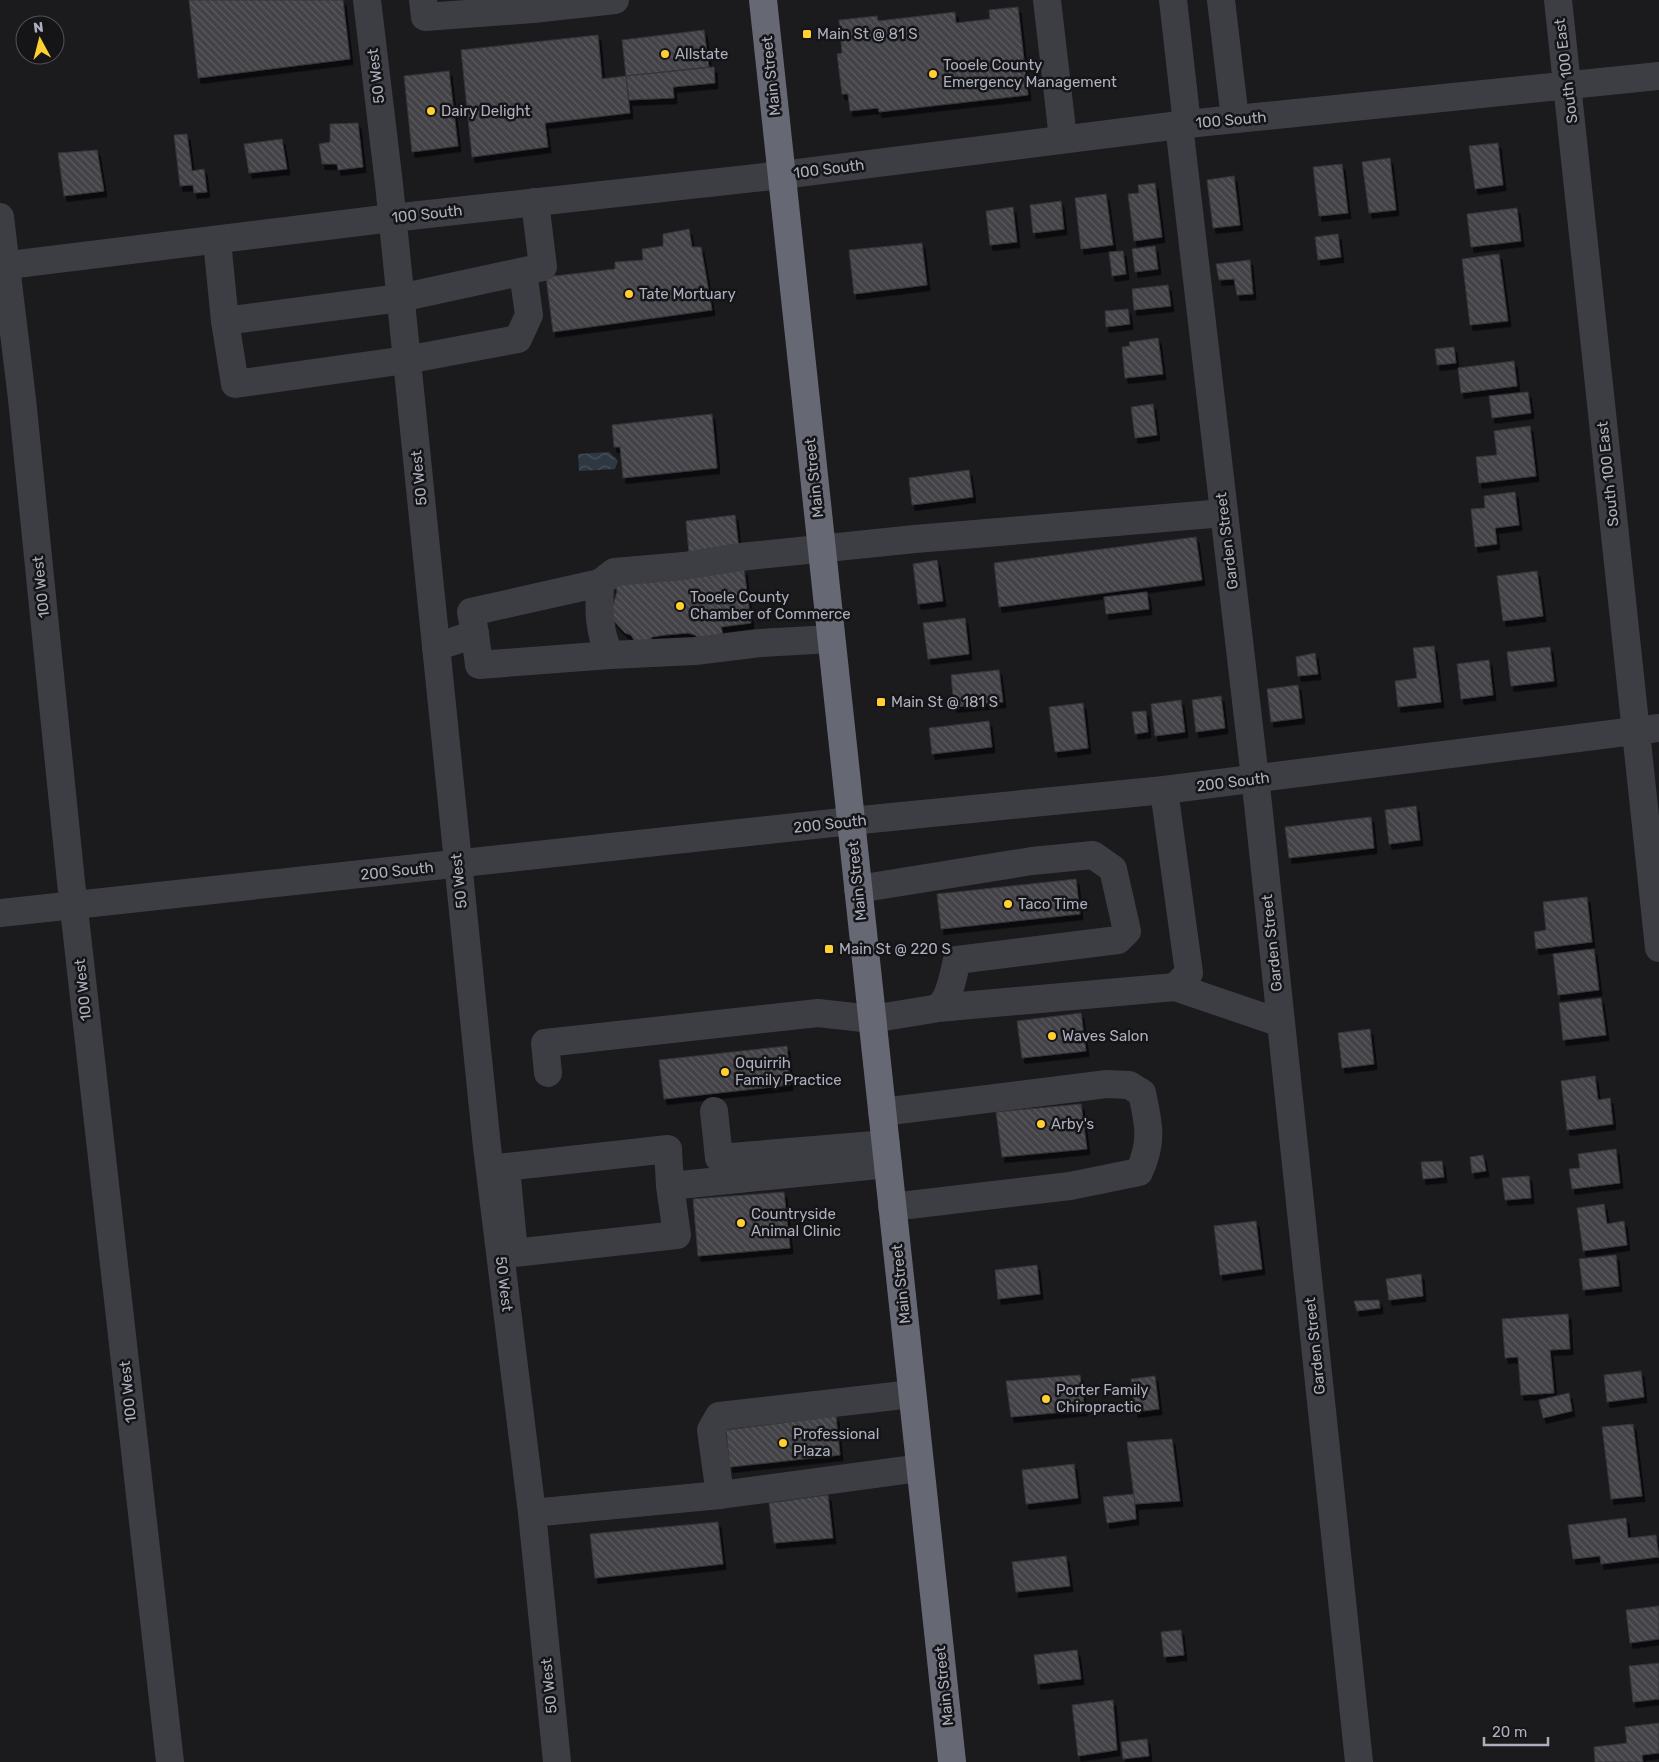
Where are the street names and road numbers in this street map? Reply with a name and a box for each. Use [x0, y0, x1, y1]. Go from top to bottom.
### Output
street label: South 100 East [1551, 17, 1581, 125]
street label: Main Street [758, 35, 784, 117]
street label: 50 West [364, 47, 388, 105]
street label: 100 South [1195, 108, 1267, 132]
street label: 100 South [793, 156, 865, 182]
street label: 100 South [391, 201, 463, 227]
street label: South 100 East [1594, 420, 1622, 527]
street label: Main Street [801, 437, 827, 519]
street label: 50 West [407, 449, 431, 507]
street label: Garden Street [1212, 491, 1242, 590]
street label: 100 West [29, 555, 53, 619]
street label: 200 South [1195, 769, 1271, 795]
street label: 200 South [793, 811, 867, 837]
street label: Main Street [844, 840, 870, 922]
street label: 50 West [447, 852, 471, 910]
street label: 200 South [360, 858, 434, 884]
street label: Garden Street [1258, 893, 1286, 992]
street label: 100 West [71, 958, 95, 1022]
street label: Main Street [888, 1243, 914, 1325]
street label: 50 West [492, 1255, 516, 1313]
street label: Garden Street [1301, 1296, 1329, 1395]
street label: 100 West [116, 1360, 140, 1424]
street label: Main Street [931, 1645, 957, 1727]
street label: 50 West [537, 1657, 561, 1715]

